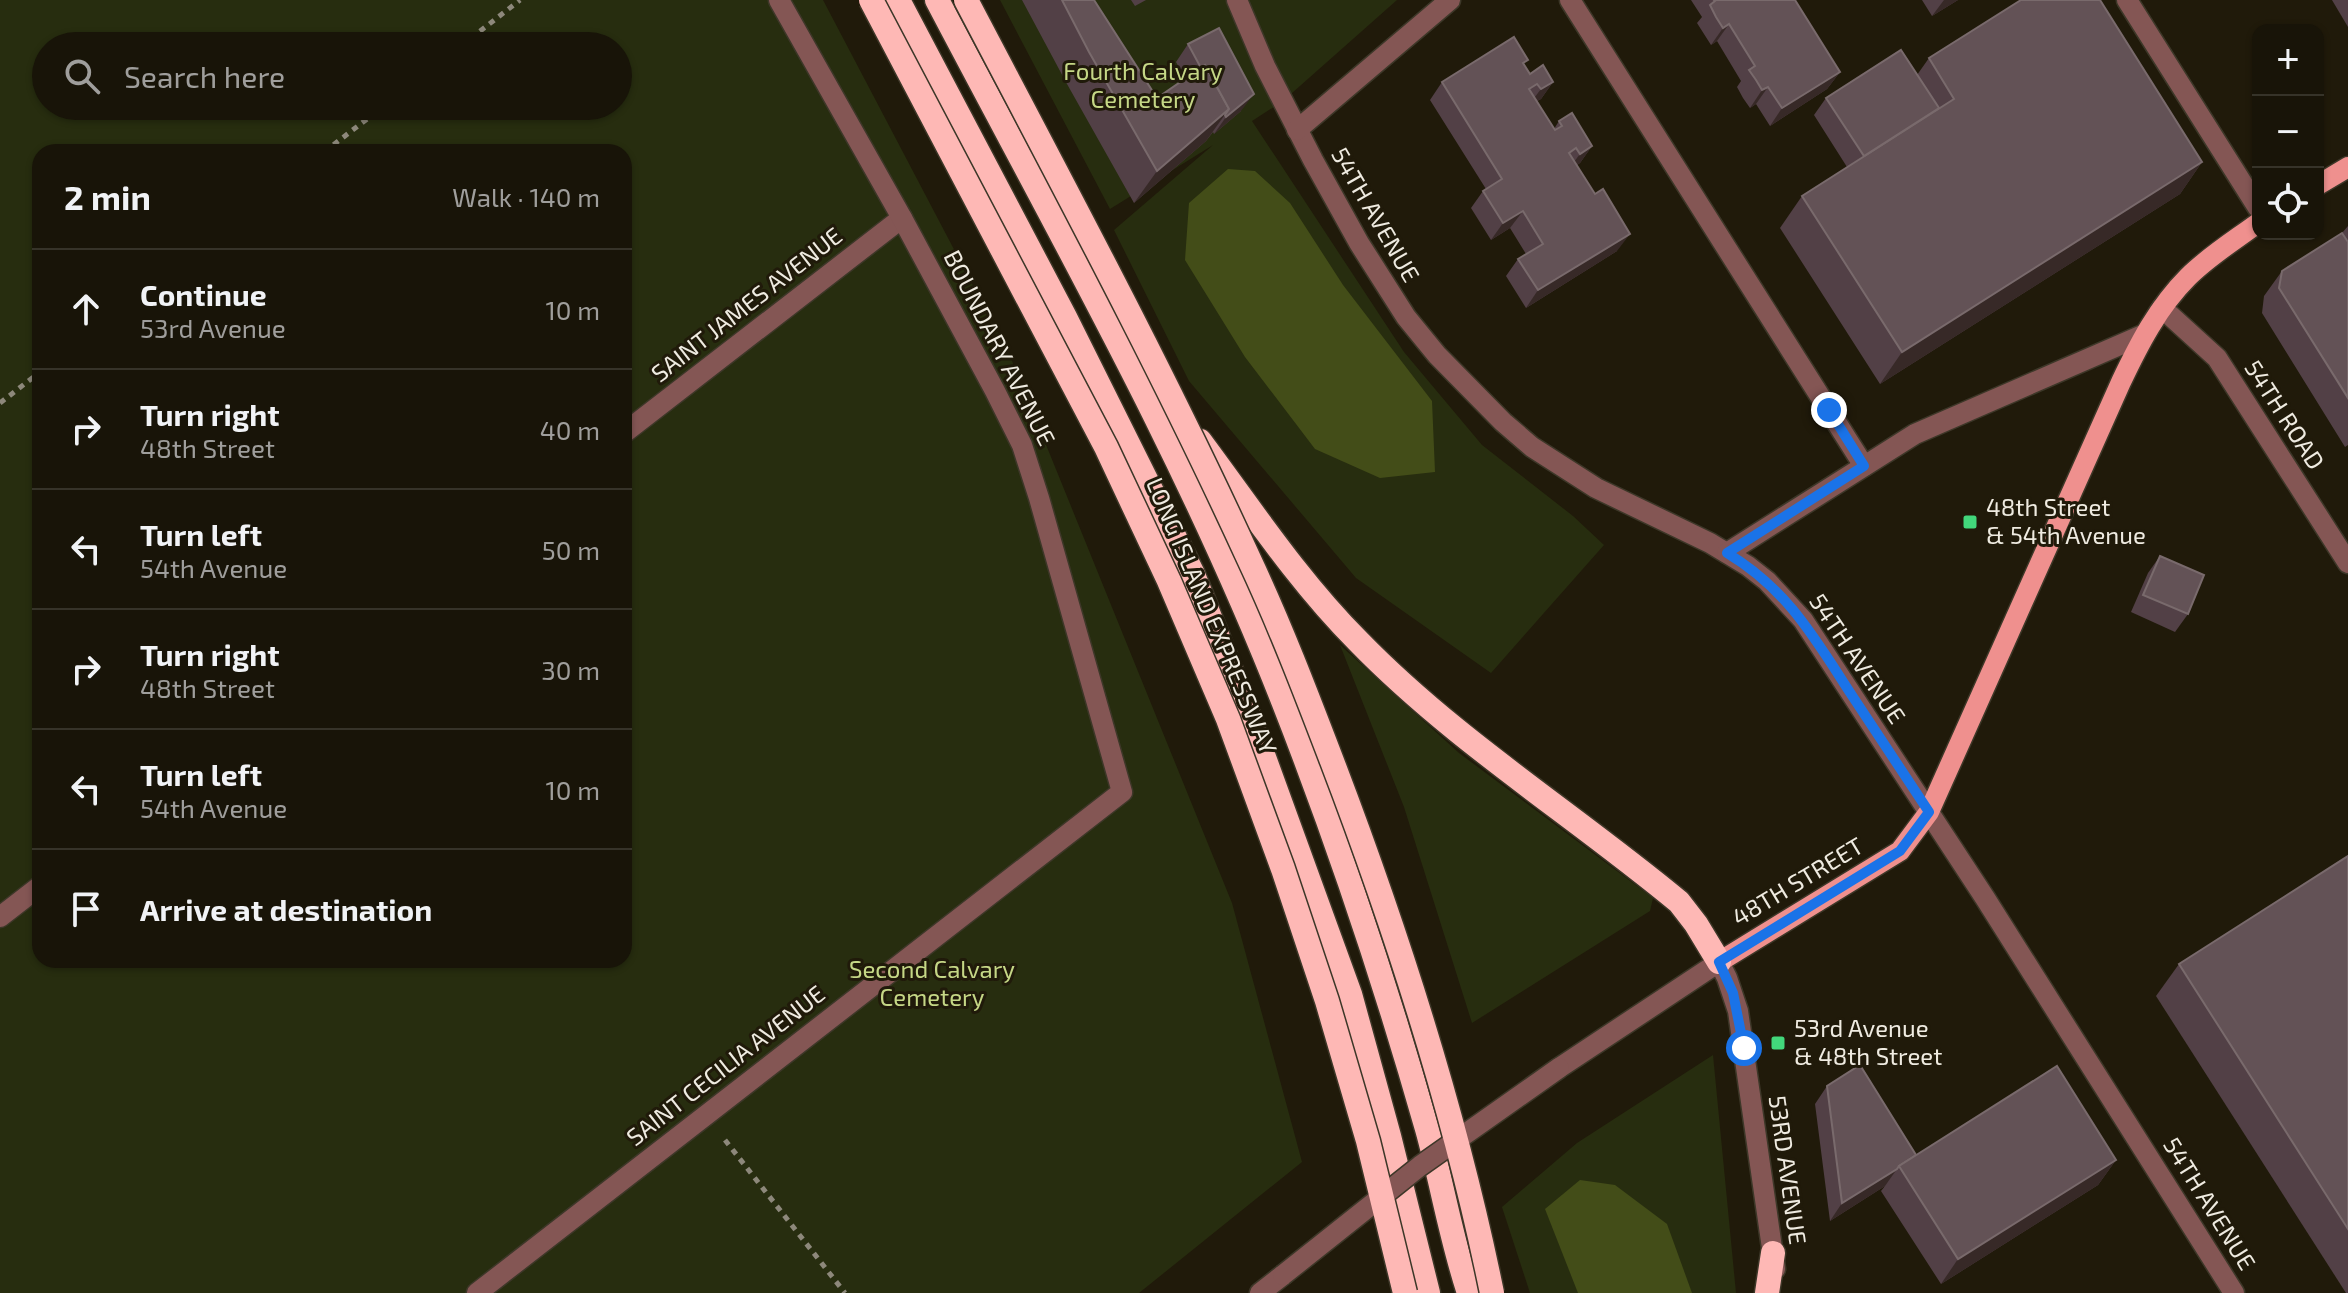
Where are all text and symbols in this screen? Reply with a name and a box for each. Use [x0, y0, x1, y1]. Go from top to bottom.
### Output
map controls [2252, 24, 2324, 240]
button: + [2252, 24, 2324, 96]
search box [32, 32, 632, 120]
icon: search [60, 54, 104, 98]
park label: Fourth Calvary Cemetery [1063, 56, 1223, 113]
text: Search here [124, 58, 285, 94]
button: − [2252, 96, 2324, 168]
street label: 54TH AVENUE [1326, 142, 1427, 287]
button: locate [2252, 168, 2324, 240]
text: 2 min [64, 176, 151, 217]
text: Walk · 140 m [452, 181, 600, 212]
street label: SAINT JAMES AVENUE [645, 220, 847, 387]
street label: BOUNDARY AVENUE [939, 245, 1062, 450]
text: Continue [140, 276, 267, 312]
icon: ahead [64, 287, 108, 331]
text: 10 m [545, 294, 600, 325]
text: 53rd Avenue [140, 312, 286, 343]
street label: 54TH ROAD [2239, 354, 2331, 474]
route end [1811, 392, 1847, 428]
text: Turn right [140, 396, 280, 432]
icon: right [64, 407, 108, 451]
text: 40 m [540, 414, 600, 445]
text: 48th Street [140, 432, 275, 463]
street label: LONG ISLAND EXPRESSWAY [1141, 473, 1284, 758]
place label: 48th Street & 54th Avenue [1986, 492, 2146, 549]
marker: 48th Street & 54th Avenue [1961, 513, 1979, 531]
text: Turn left [140, 516, 262, 552]
icon: left [64, 527, 108, 571]
text: 50 m [542, 534, 600, 565]
text: 54th Avenue [140, 552, 287, 583]
street label: 54TH AVENUE [1804, 588, 1912, 729]
text: Turn right [140, 636, 280, 672]
icon: right [64, 647, 108, 691]
text: 30 m [541, 654, 600, 685]
text: 48th Street [140, 672, 275, 703]
text: Turn left [140, 756, 262, 792]
icon: left [64, 767, 108, 811]
text: 10 m [545, 774, 600, 805]
text: 54th Avenue [140, 792, 287, 823]
street label: 48TH STREET [1726, 830, 1868, 931]
icon: arrive [64, 887, 108, 931]
text: Arrive at destination [140, 891, 432, 927]
park label: Second Calvary Cemetery [849, 954, 1015, 1011]
street label: SAINT CECILIA AVENUE [620, 978, 830, 1151]
place label: 53rd Avenue & 48th Street [1794, 1013, 1942, 1070]
route start [1726, 1030, 1762, 1066]
marker: 53rd Avenue & 48th Street [1769, 1034, 1787, 1052]
street label: 53RD AVENUE [1764, 1093, 1813, 1246]
street label: 54TH AVENUE [2158, 1132, 2262, 1275]

